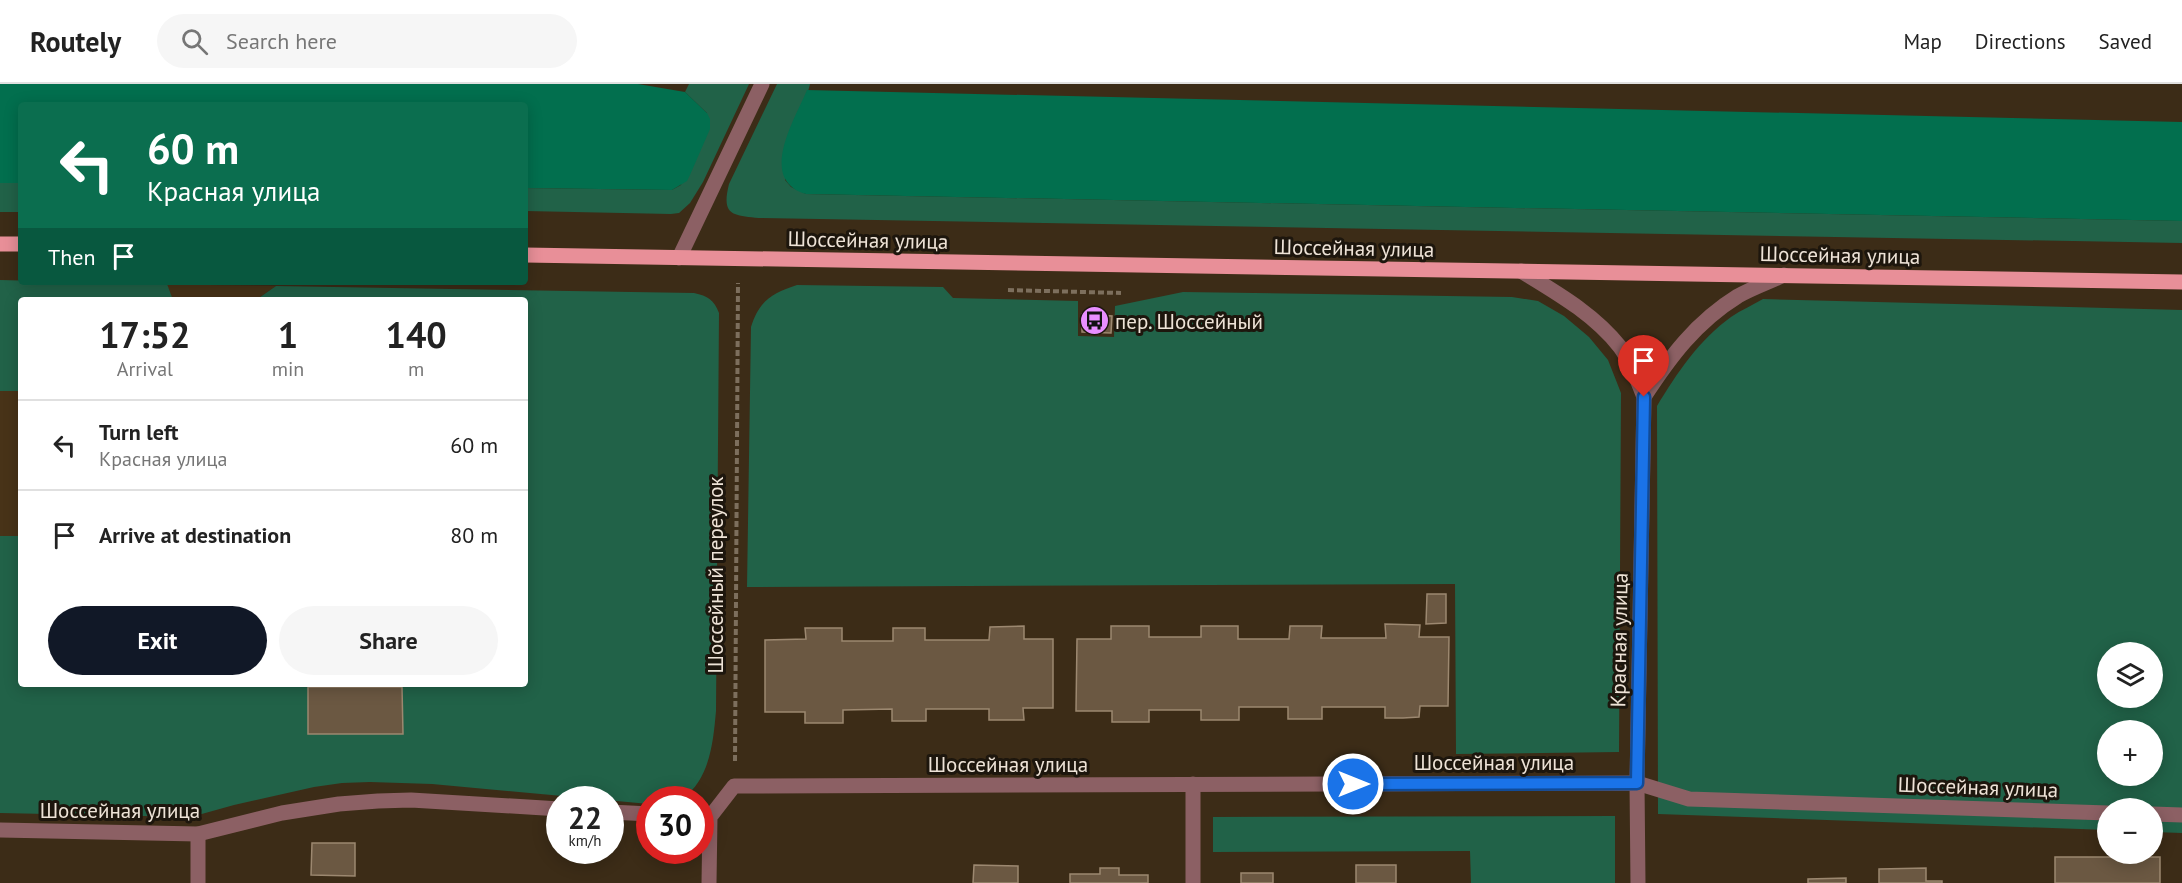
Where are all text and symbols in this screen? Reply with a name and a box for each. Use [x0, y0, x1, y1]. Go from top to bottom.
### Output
search box [157, 14, 577, 68]
text: Routely [30, 23, 121, 60]
icon: search [178, 25, 211, 58]
text: Search here [226, 27, 337, 55]
text: Map [1903, 28, 1942, 55]
text: Directions [1975, 28, 2066, 55]
text: Saved [2099, 28, 2152, 55]
text: 60 m [147, 121, 239, 176]
icon: left [48, 126, 126, 204]
text: Красная улица [147, 174, 320, 208]
street label: Шоссейная улица [787, 225, 949, 255]
street label: Шоссейная улица [1273, 233, 1435, 263]
icon: arrive [107, 240, 140, 273]
street label: Шоссейная улица [1759, 240, 1921, 270]
text: Then [48, 243, 95, 271]
bus stop icon: пер. Шоссейный [1078, 305, 1110, 337]
place label: пер. Шоссейный [1115, 308, 1263, 335]
text: 17:52 [99, 311, 191, 358]
text: 1 [278, 311, 298, 358]
text: 140 [386, 311, 447, 358]
pin [1618, 335, 1669, 397]
icon: arrive [1627, 344, 1660, 377]
text: Arrival [117, 356, 173, 382]
text: min [272, 356, 304, 382]
text: m [408, 356, 424, 382]
text: Turn left [99, 418, 179, 446]
icon: left [48, 429, 81, 462]
text: 60 m [450, 431, 498, 459]
text: Красная улица [99, 446, 227, 472]
street label: Шоссейный переулок [702, 477, 729, 673]
icon: arrive [48, 519, 81, 552]
text: Arrive at destination [99, 521, 291, 549]
text: 80 m [450, 521, 498, 549]
street label: Красная улица [1604, 572, 1634, 708]
button: Exit [48, 606, 267, 675]
button: Share [279, 606, 498, 675]
map controls [2097, 642, 2163, 864]
button: layers [2097, 642, 2163, 708]
button: + [2097, 720, 2163, 786]
street label: Шоссейная улица [1414, 749, 1574, 776]
street label: Шоссейная улица [928, 751, 1088, 778]
position arrow [1321, 752, 1385, 816]
street label: Шоссейная улица [1897, 771, 2059, 803]
speed limit sign: 30 [636, 786, 714, 864]
street label: Шоссейная улица [40, 797, 200, 824]
text: 22 [568, 798, 602, 837]
button: − [2097, 798, 2163, 864]
text: km/h [569, 831, 601, 850]

